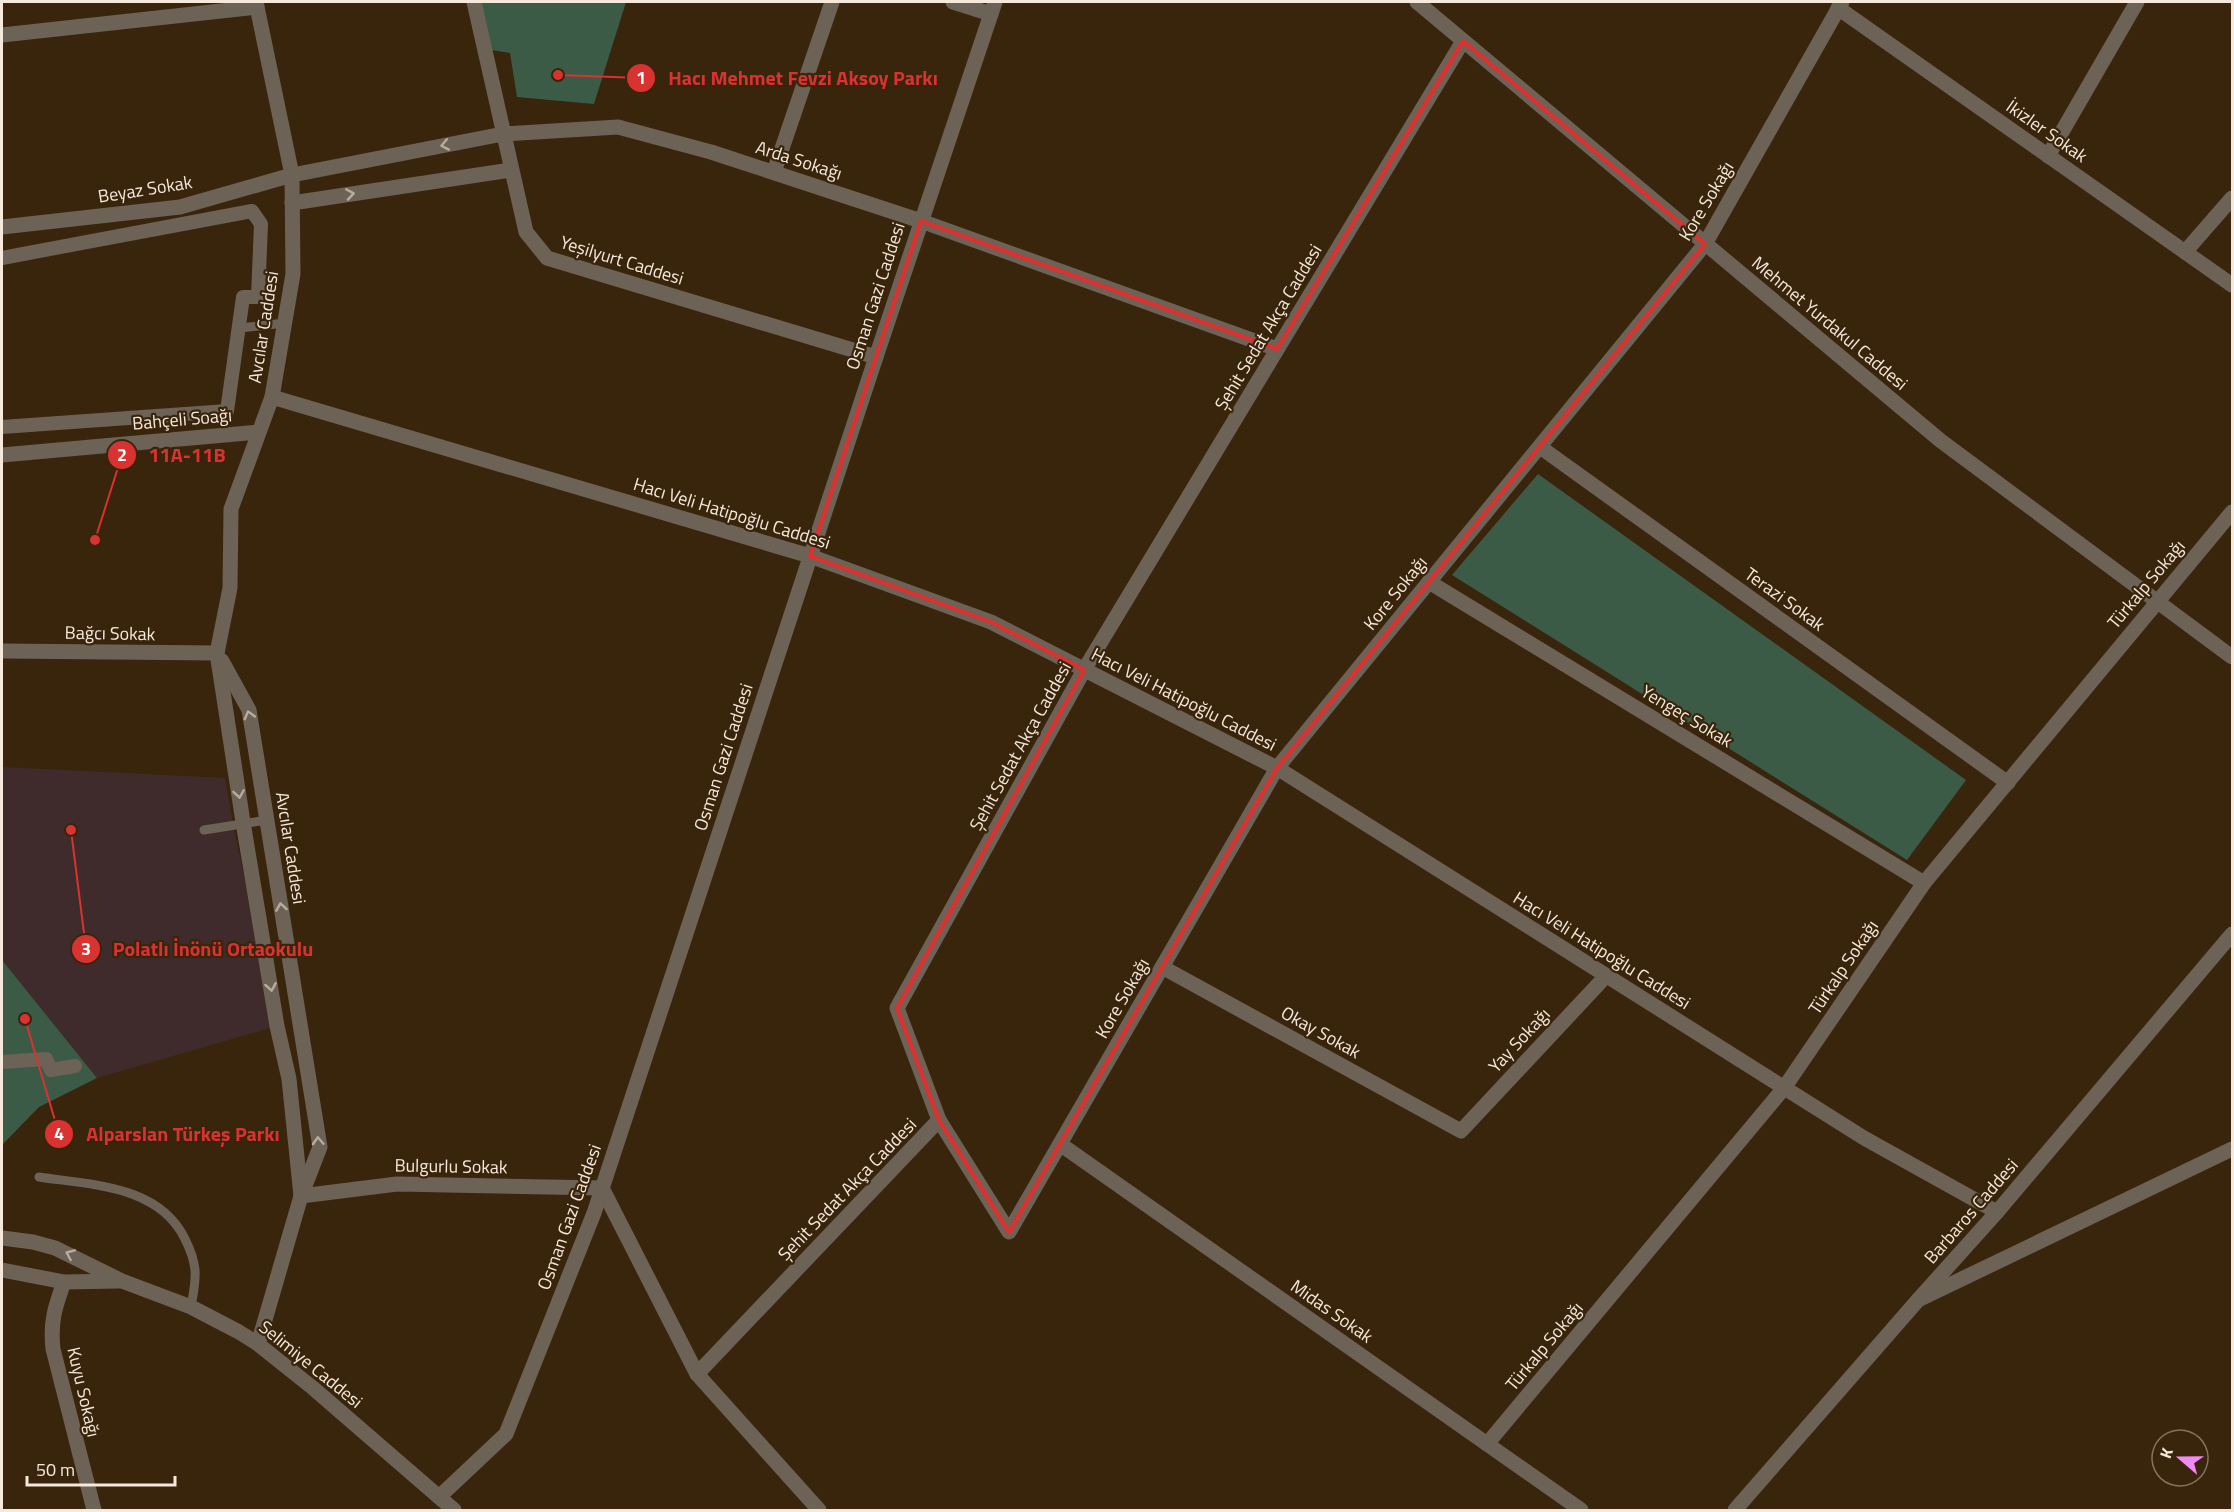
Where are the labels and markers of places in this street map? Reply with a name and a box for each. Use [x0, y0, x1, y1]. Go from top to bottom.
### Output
callout: Hacı Mehmet Fevzi Aksoy Parkı [626, 59, 950, 97]
callout: 11A-11B [107, 436, 238, 474]
callout: Polatlı İnönü Ortaokulu [71, 930, 326, 968]
callout: Alparslan Türkeş Parkı [44, 1115, 292, 1153]

